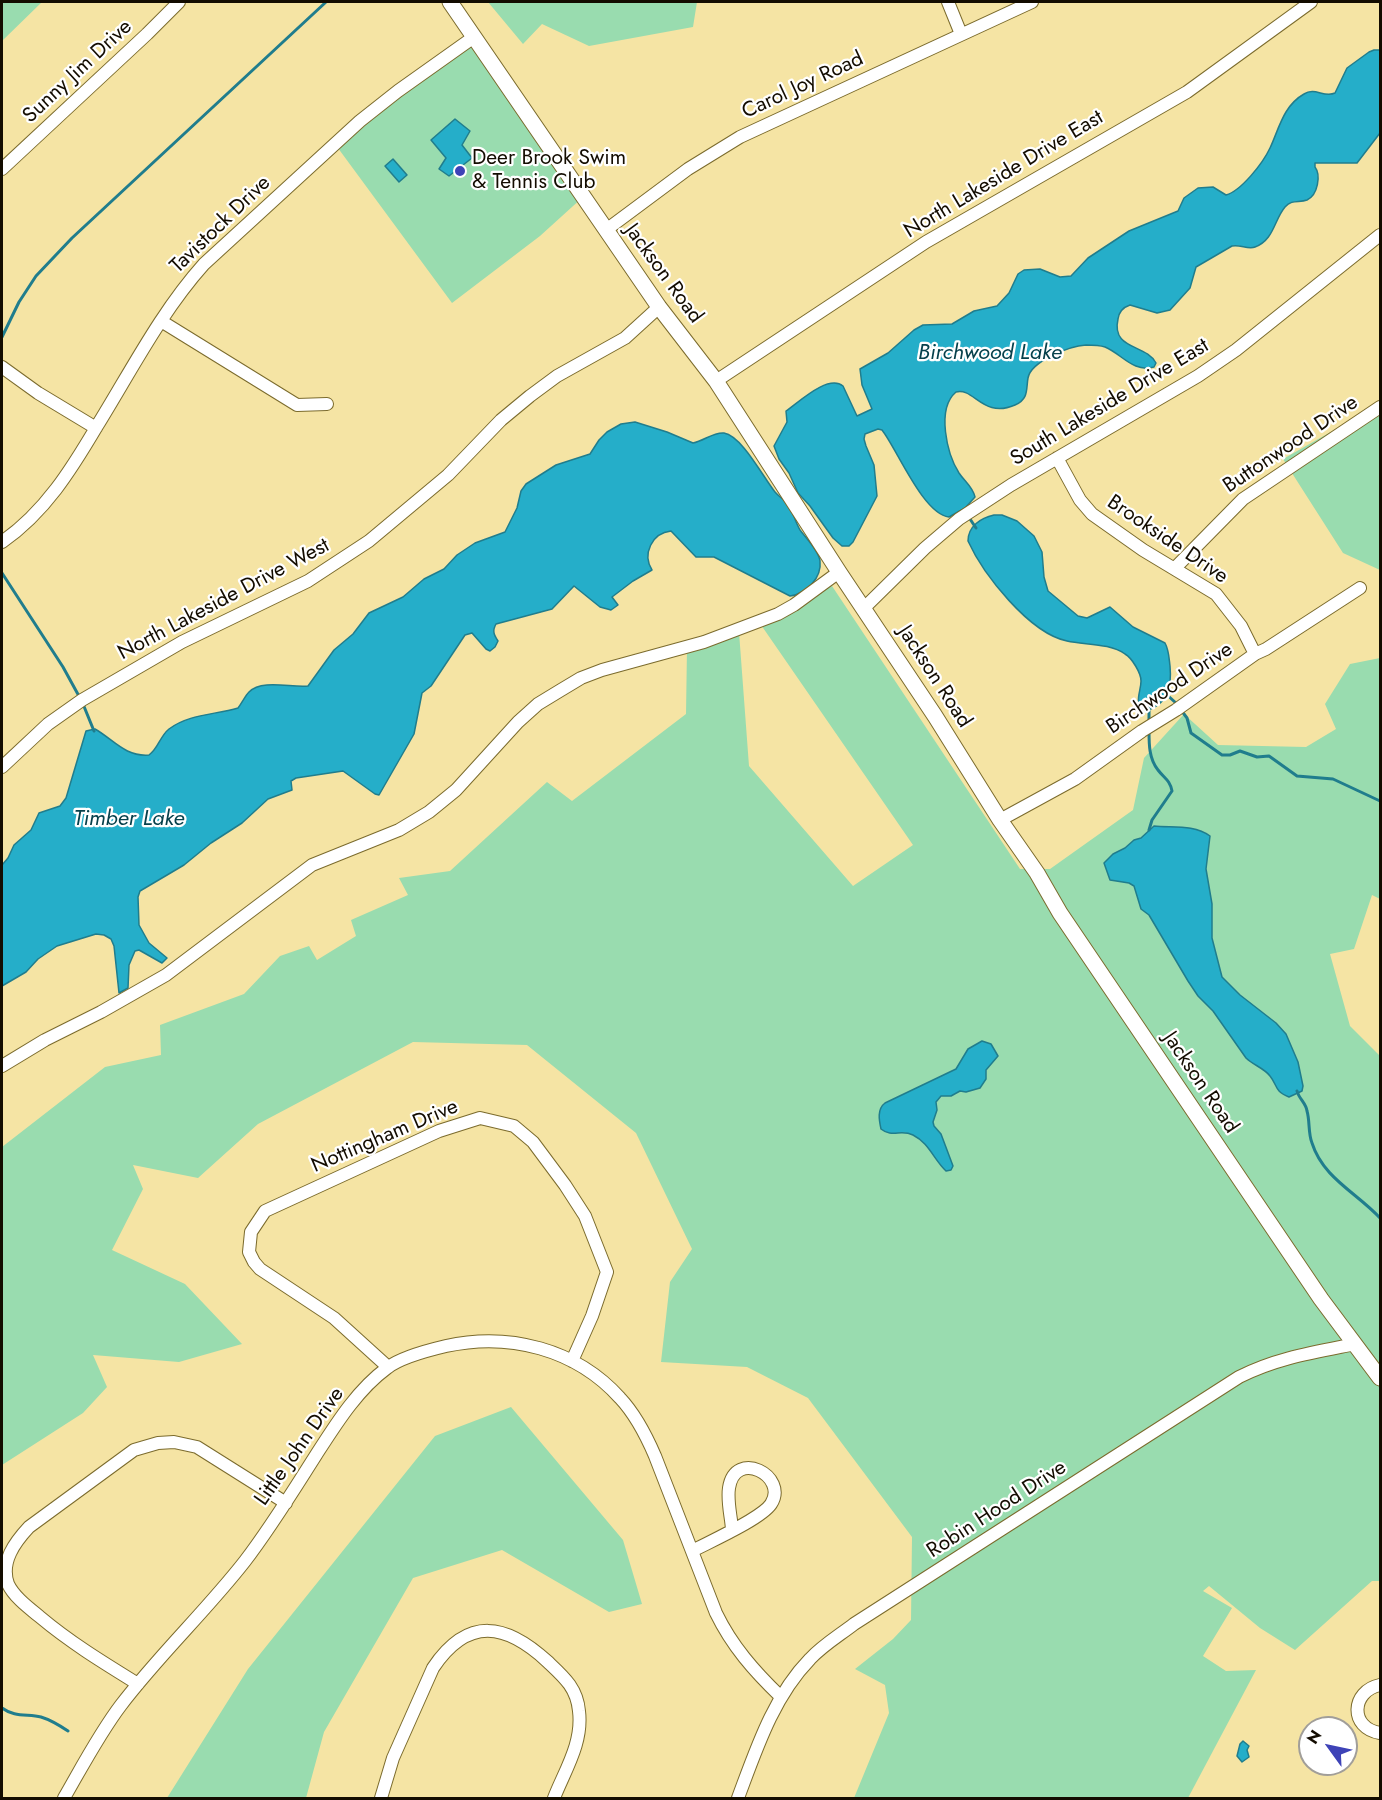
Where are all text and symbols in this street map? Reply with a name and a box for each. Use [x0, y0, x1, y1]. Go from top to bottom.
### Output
street label: Sunny Jim Drive [18, 15, 138, 129]
street label: Carol Joy Road [738, 47, 868, 125]
street label: North Lakeside Drive East [900, 106, 1108, 244]
place label: Deer Brook Swim & Tennis Club [472, 146, 626, 196]
marker: Deer Brook Swim & Tennis Club [453, 164, 467, 178]
street label: Tavistock Drive [166, 171, 276, 279]
street label: Jackson Road [618, 219, 708, 329]
street label: South Lakeside Drive East [1006, 334, 1214, 472]
water label: Birchwood Lake [918, 341, 1062, 367]
street label: Buttonwood Drive [1219, 391, 1363, 499]
street label: Brookside Drive [1102, 490, 1232, 590]
street label: North Lakeside Drive West [114, 533, 334, 667]
street label: Jackson Road [892, 621, 976, 733]
street label: Birchwood Drive [1102, 637, 1238, 741]
water label: Timber Lake [73, 807, 185, 833]
street label: Jackson Road [1157, 1027, 1243, 1139]
street label: Nottingham Drive [308, 1095, 462, 1179]
street label: Little John Drive [250, 1383, 350, 1511]
street label: Robin Hood Drive [923, 1456, 1071, 1564]
north arrow [1298, 1716, 1358, 1776]
text: N [1301, 1725, 1327, 1749]

